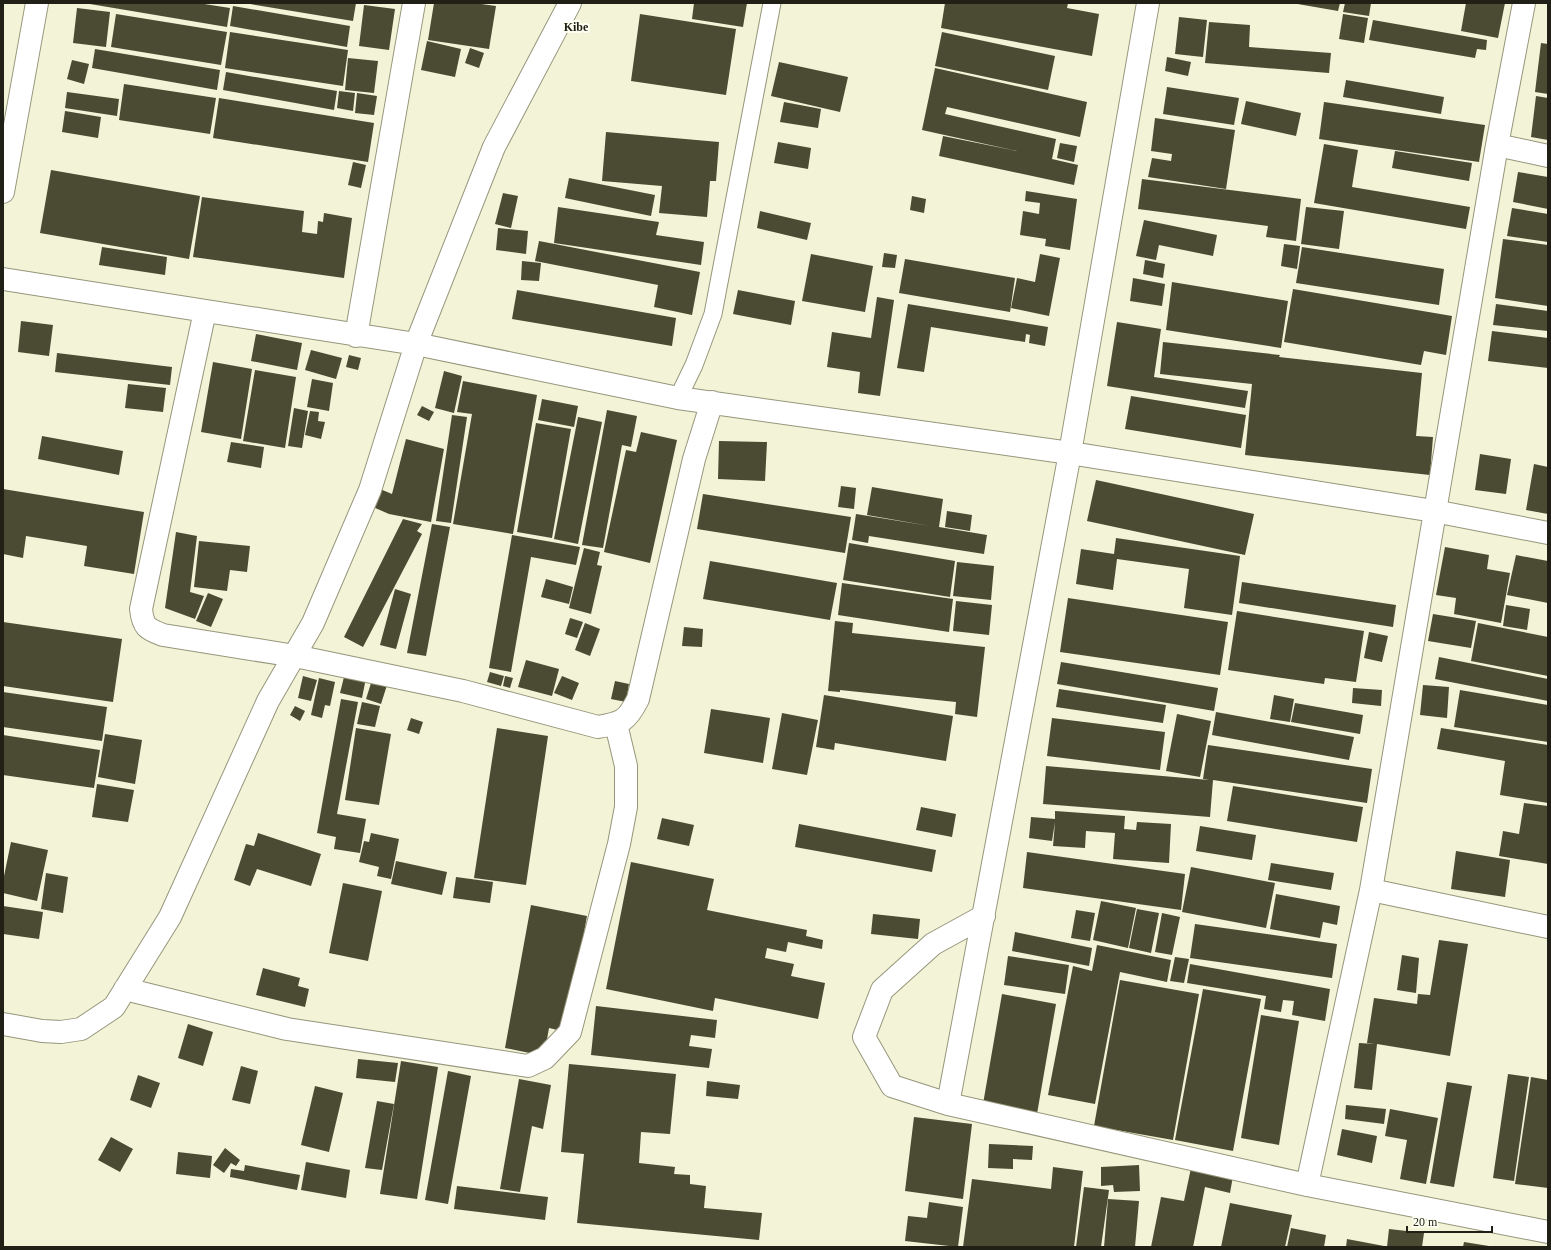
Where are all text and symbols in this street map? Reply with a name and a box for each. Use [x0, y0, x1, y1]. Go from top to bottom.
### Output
district label: Kibe [564, 20, 589, 34]
scale bar [1407, 1208, 1492, 1234]
text: 20 m [1413, 1215, 1438, 1229]

